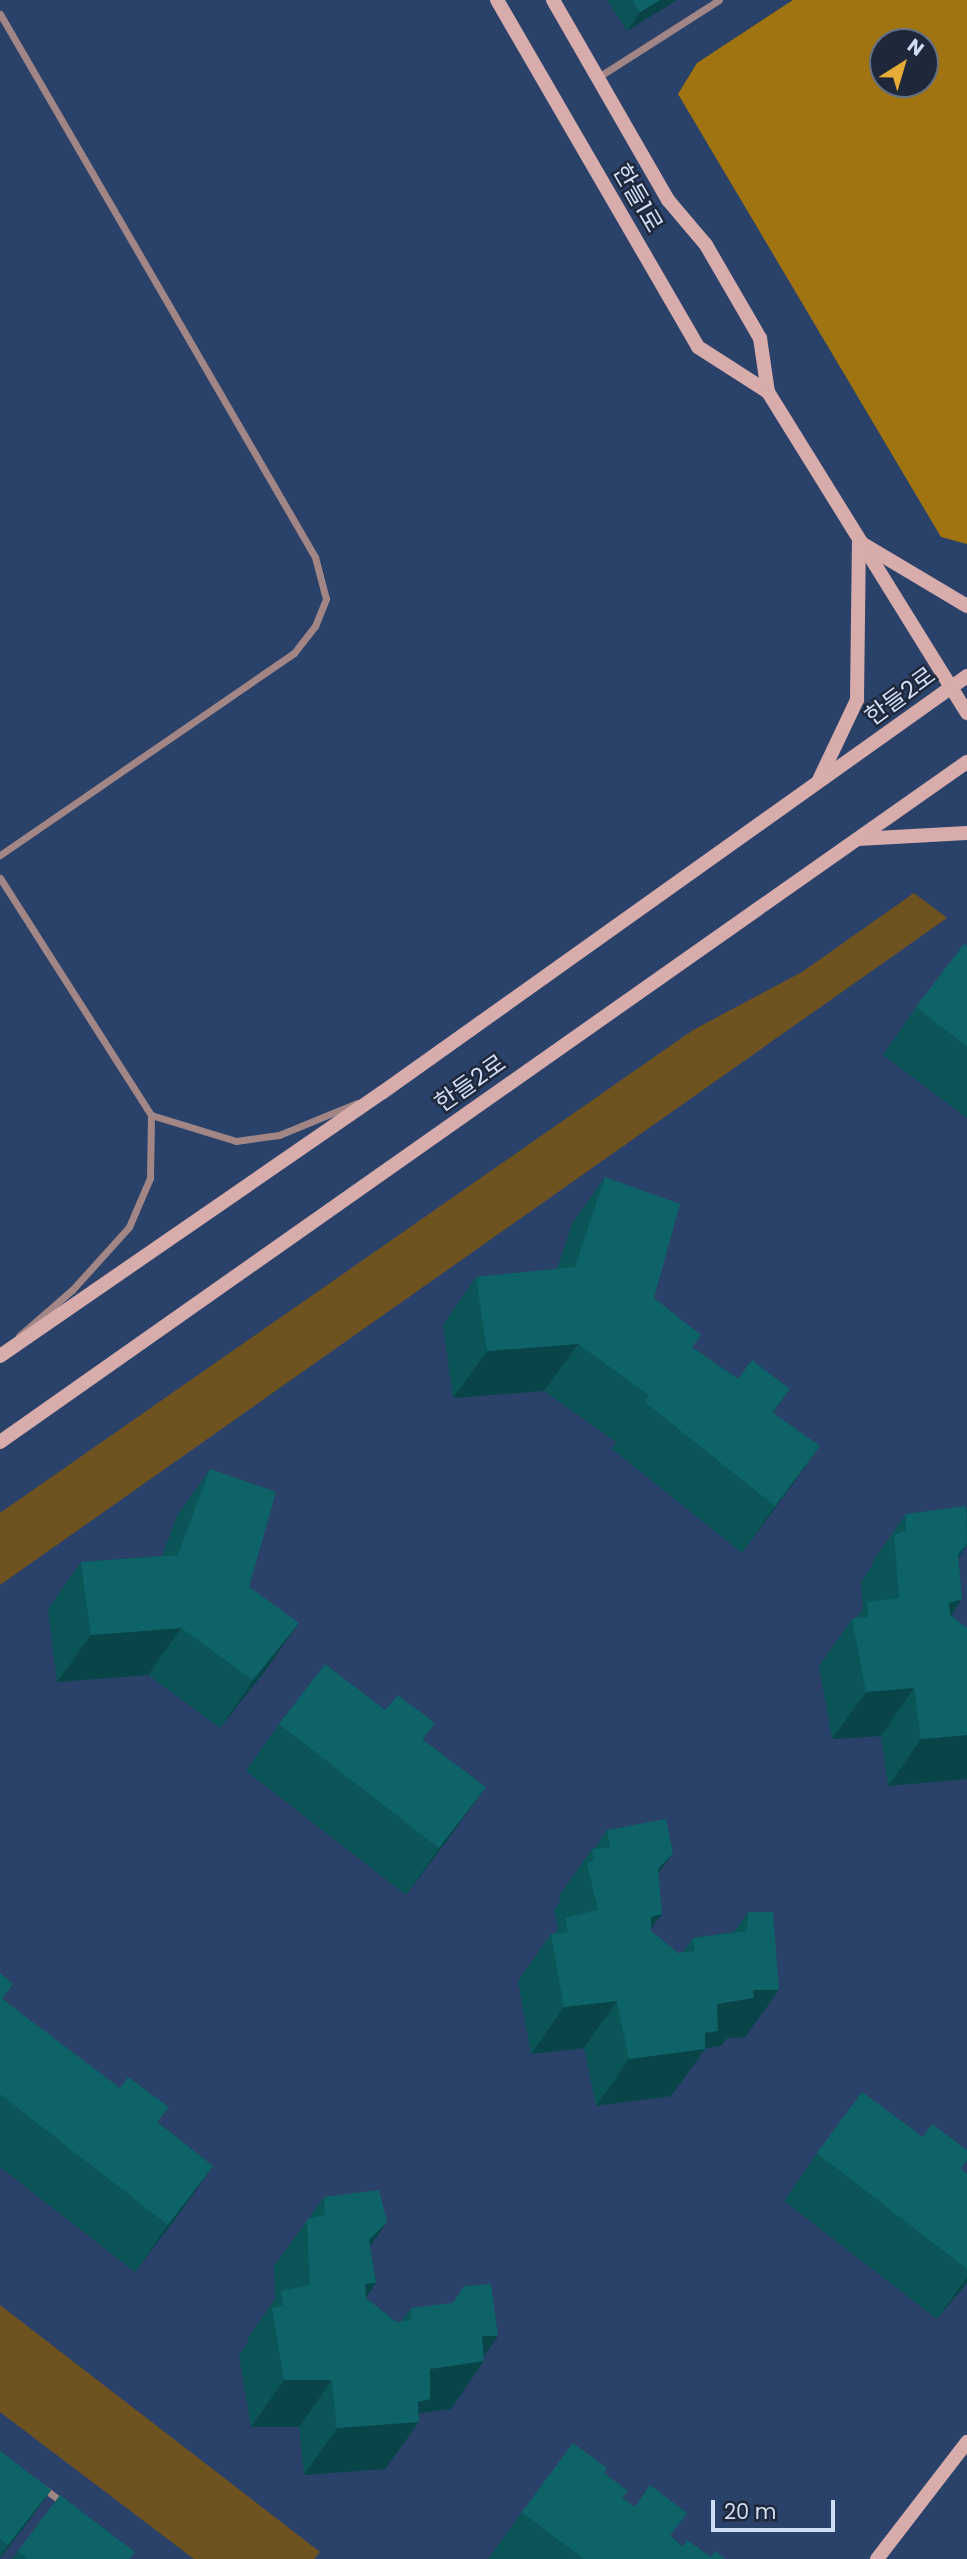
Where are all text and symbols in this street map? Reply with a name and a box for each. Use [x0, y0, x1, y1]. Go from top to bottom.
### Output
north arrow [869, 28, 939, 98]
text: N [902, 32, 930, 63]
street label: 한들1로 [607, 159, 669, 237]
street label: 한들2로 [859, 661, 941, 731]
street label: 한들2로 [429, 1048, 511, 1118]
scale bar [715, 2486, 839, 2530]
text: 20 m [724, 2497, 777, 2526]

